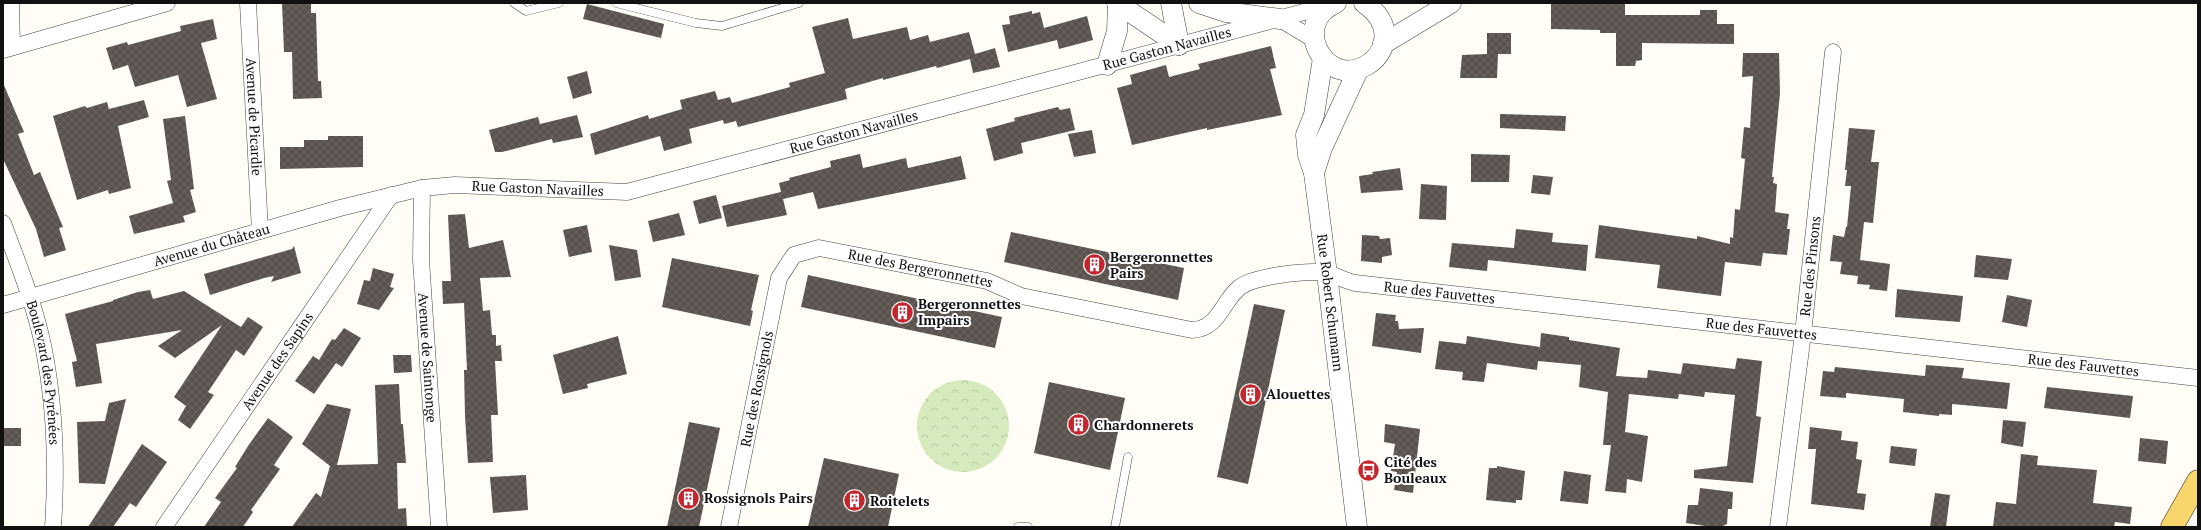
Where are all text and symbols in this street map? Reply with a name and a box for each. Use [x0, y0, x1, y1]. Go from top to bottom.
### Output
street label: Rue Gaston Navailles [1100, 22, 1233, 74]
street label: Avenue de Picardie [242, 57, 267, 176]
street label: Rue Gaston Navailles [787, 105, 920, 157]
street label: Rue Gaston Navailles [471, 176, 604, 200]
street label: Rue des Pinsons [1795, 215, 1825, 317]
street label: Avenue du Château [151, 219, 272, 270]
street label: Rue Robert Schumann [1313, 233, 1349, 373]
street label: Rue des Bergeronnettes [847, 244, 997, 292]
place label: Bergeronnettes Pairs [1110, 247, 1213, 282]
building icon: Bergeronnettes Pairs [1081, 252, 1107, 278]
street label: Rue des Fauvettes [1383, 276, 1496, 308]
street label: Avenue de Saintonge [414, 292, 442, 423]
place label: Bergeronnettes Impairs [918, 294, 1021, 329]
street label: Boulevard des Pyrénées [22, 298, 64, 446]
building icon: Bergeronnettes Impairs [889, 299, 915, 325]
street label: Avenue des Sapins [237, 308, 317, 414]
street label: Rue des Fauvettes [1705, 313, 1818, 344]
street label: Rue des Rossignols [735, 329, 777, 448]
street label: Rue des Fauvettes [2027, 349, 2140, 380]
building icon: Alouettes [1238, 381, 1264, 407]
place label: Alouettes [1266, 384, 1330, 403]
building icon: Chardonnerets [1066, 412, 1092, 438]
place label: Chardonnerets [1094, 415, 1194, 434]
place label: Cité des Bouleaux [1384, 452, 1447, 487]
bus stop icon: Cité des Bouleaux [1355, 457, 1381, 483]
building icon: Rossignols Pairs [676, 485, 702, 511]
place label: Rossignols Pairs [704, 488, 813, 507]
building icon: Roitelets [841, 488, 867, 514]
place label: Roitelets [870, 491, 930, 510]

